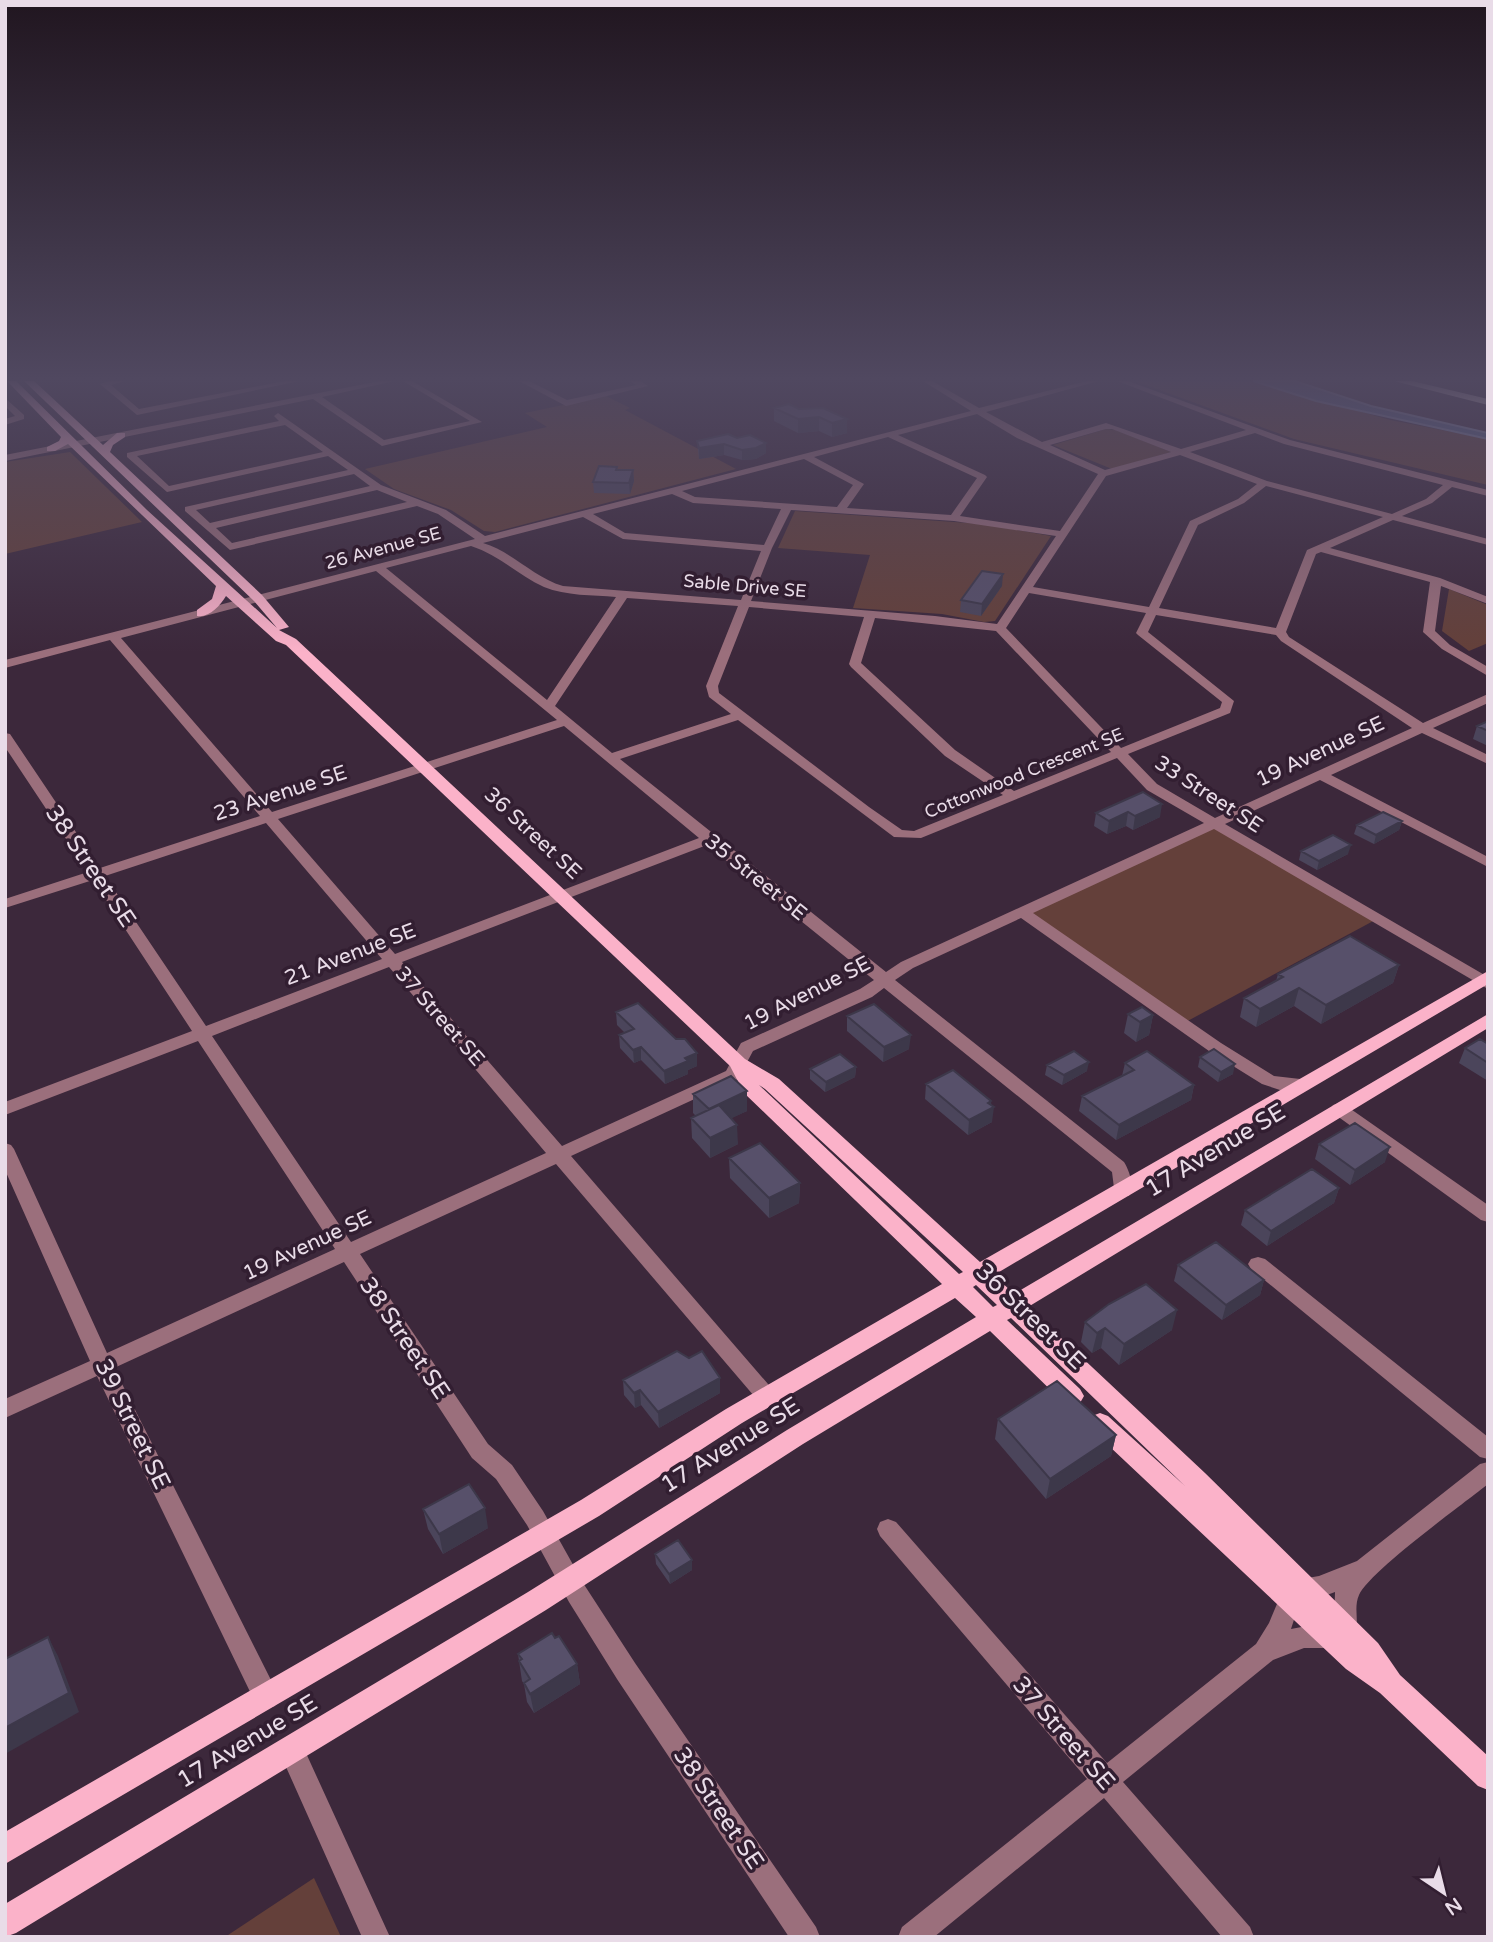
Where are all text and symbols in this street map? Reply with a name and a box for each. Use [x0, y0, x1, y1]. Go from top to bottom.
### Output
street label: 26 Avenue SE [323, 522, 443, 574]
street label: Sable Drive SE [683, 570, 807, 602]
street label: 19 Avenue SE [1252, 711, 1388, 792]
street label: Cottonwood Crescent SE [921, 723, 1127, 823]
street label: 33 Street SE [1150, 750, 1267, 839]
street label: 23 Avenue SE [210, 760, 350, 827]
street label: 36 Street SE [479, 782, 586, 885]
street label: 38 Street SE [39, 800, 142, 933]
street label: 35 Street SE [700, 829, 812, 926]
street label: 21 Avenue SE [281, 918, 419, 991]
street label: 19 Avenue SE [740, 951, 875, 1036]
street label: 37 Street SE [390, 961, 490, 1071]
street label: 17 Avenue SE [1140, 1097, 1291, 1204]
street label: 19 Avenue SE [239, 1205, 375, 1286]
street label: 36 Street SE [970, 1257, 1092, 1376]
street label: 38 Street SE [353, 1272, 456, 1405]
street label: 39 Street SE [89, 1354, 177, 1494]
street label: 17 Avenue SE [655, 1391, 805, 1500]
street label: 37 Street SE [1006, 1670, 1121, 1796]
street label: 17 Avenue SE [172, 1688, 323, 1795]
street label: 38 Street SE [667, 1742, 770, 1875]
north arrow [1409, 1858, 1479, 1928]
text: N [1441, 1893, 1466, 1919]

